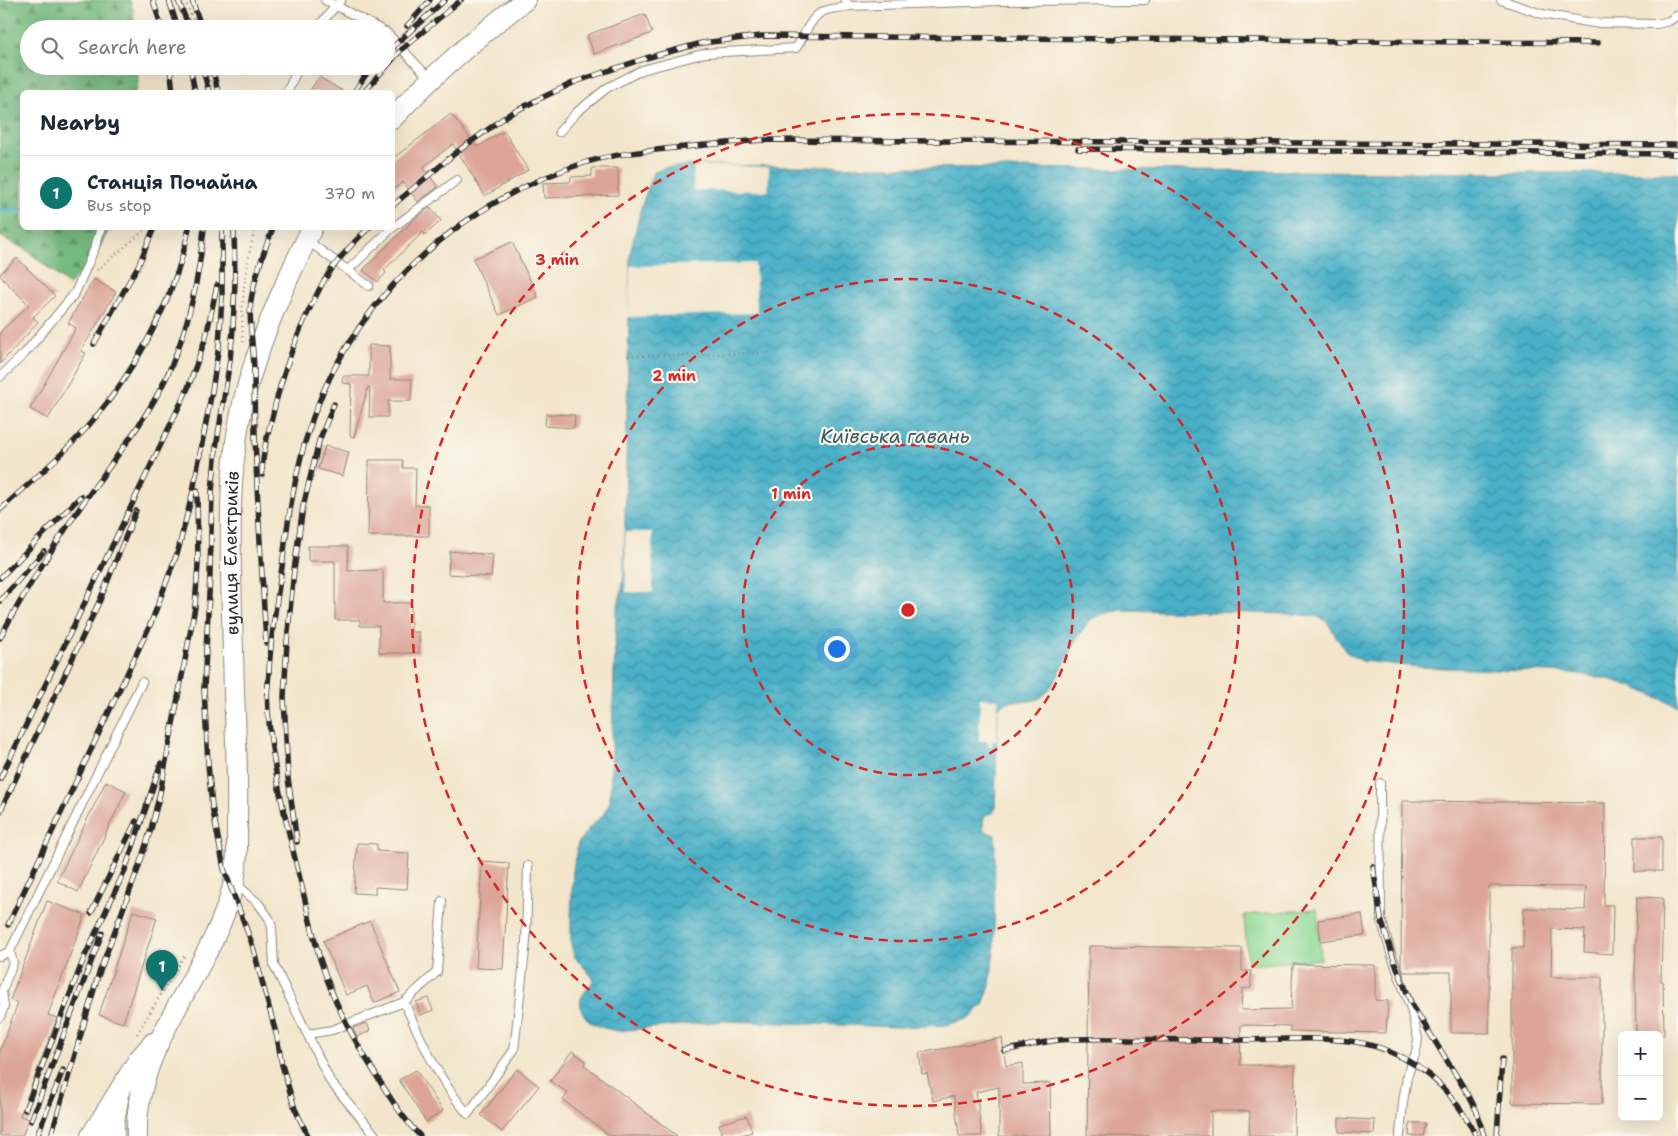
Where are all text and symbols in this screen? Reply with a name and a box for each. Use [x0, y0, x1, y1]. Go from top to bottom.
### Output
search box [20, 20, 395, 75]
icon: search [38, 34, 66, 62]
text: Search here [78, 35, 187, 60]
text: Nearby [40, 109, 120, 137]
text: Станція Почайна [87, 170, 258, 195]
text: 1 [52, 183, 60, 204]
text: 370 m [324, 183, 375, 204]
text: Bus stop [87, 195, 152, 216]
text: 3 min [535, 250, 579, 270]
text: 2 min [652, 366, 696, 386]
water label: Київська гавань [820, 424, 970, 449]
street label: вулиця Електриків [219, 470, 245, 635]
text: 1 min [771, 484, 811, 504]
centre of rings [899, 601, 917, 619]
your location [824, 636, 850, 662]
pin: 1 [146, 950, 178, 991]
map controls [1618, 1031, 1663, 1121]
button: + [1618, 1031, 1663, 1076]
button: − [1618, 1076, 1663, 1121]

